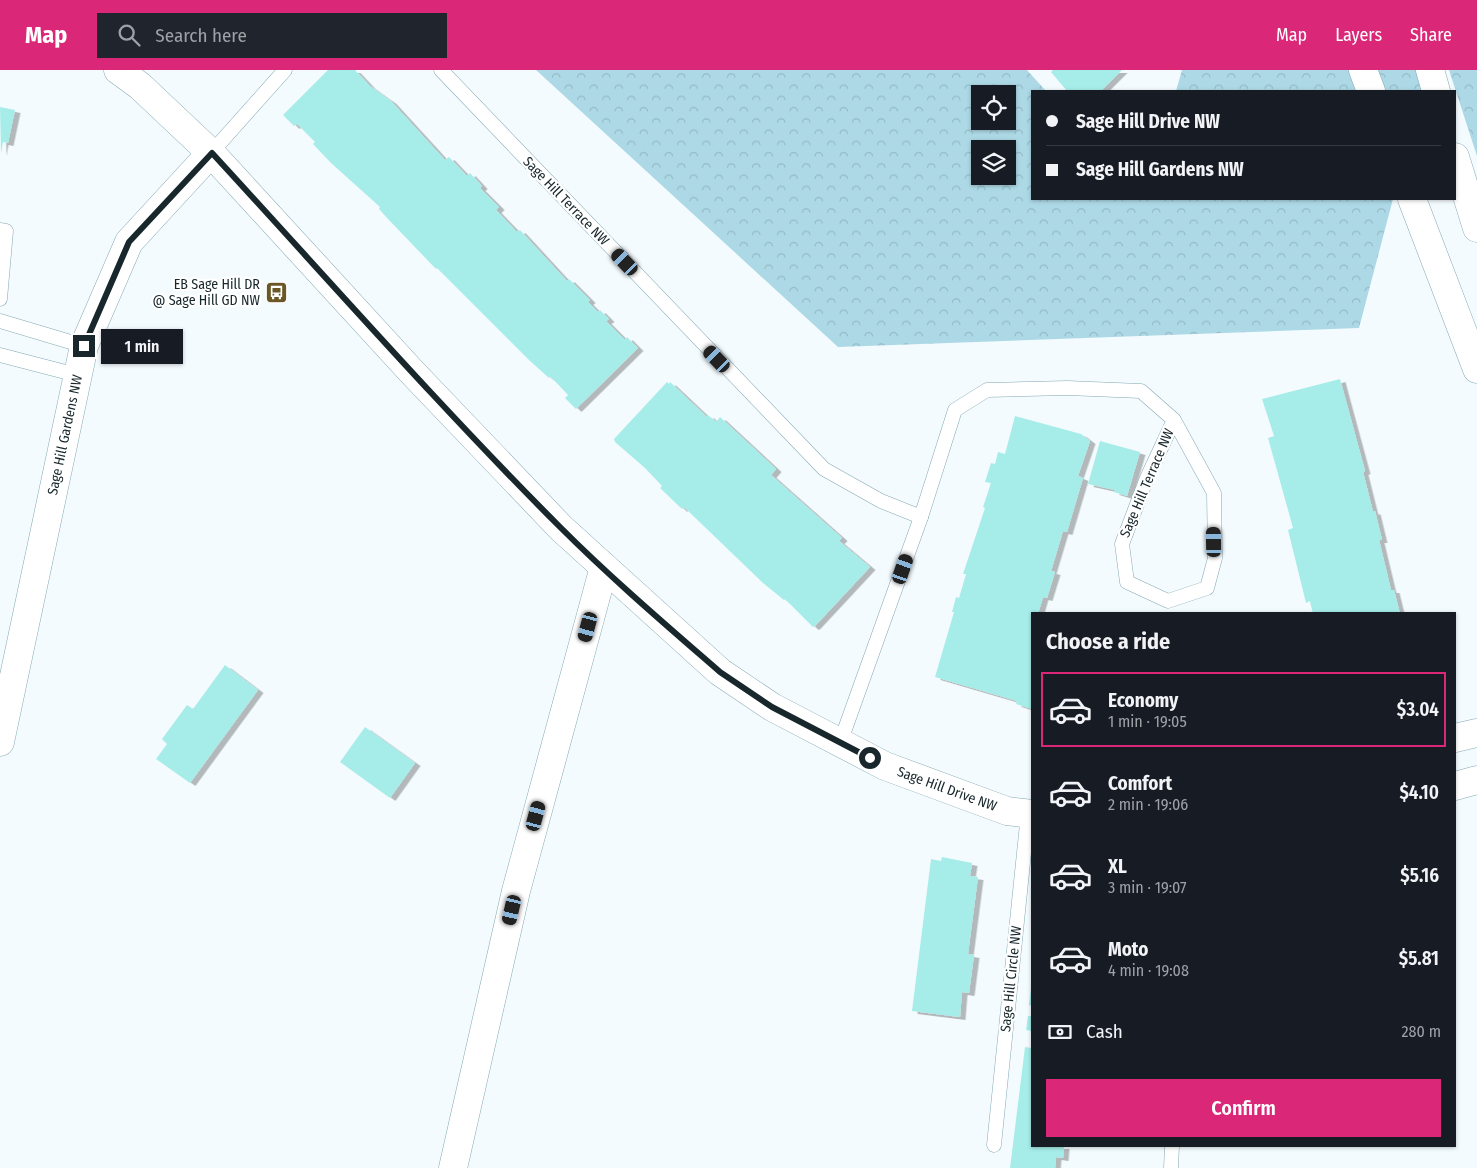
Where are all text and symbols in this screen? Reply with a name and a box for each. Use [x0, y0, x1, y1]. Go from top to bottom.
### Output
search box [97, 13, 447, 58]
text: Map [25, 21, 67, 49]
icon: search [115, 21, 143, 49]
text: Search here [155, 24, 247, 47]
text: Map [1276, 24, 1307, 46]
text: Layers [1335, 24, 1382, 46]
text: Share [1410, 24, 1452, 46]
map controls [971, 85, 1016, 185]
button: locate [971, 85, 1016, 130]
text: Sage Hill Drive NW [1076, 110, 1220, 133]
button: layers [971, 140, 1016, 185]
street label: Sage Hill Terrace NW [519, 153, 613, 249]
text: Sage Hill Gardens NW [1076, 158, 1244, 181]
car [609, 246, 640, 278]
place label: EB Sage Hill DR @ Sage Hill GD NW [152, 276, 261, 309]
bus stop icon: EB Sage Hill DR @ Sage Hill GD NW [264, 280, 288, 304]
callout: 1 min [102, 328, 184, 364]
route end [73, 335, 95, 357]
text: 1 min [125, 337, 159, 356]
car [701, 343, 732, 375]
street label: Sage Hill Gardens NW [44, 373, 86, 497]
street label: Sage Hill Terrace NW [1116, 426, 1178, 540]
car [1206, 527, 1221, 557]
car [891, 552, 914, 586]
car [576, 611, 599, 643]
text: Choose a ride [1046, 628, 1170, 655]
icon: car [1048, 687, 1093, 732]
text: Economy [1108, 689, 1178, 712]
text: $3.04 [1397, 698, 1439, 721]
text: 1 min · 19:05 [1108, 712, 1187, 731]
route start [859, 747, 881, 769]
street label: Sage Hill Drive NW [895, 763, 1000, 815]
icon: car [1048, 770, 1093, 815]
text: Comfort [1108, 772, 1172, 795]
text: $4.10 [1399, 781, 1439, 804]
text: 2 min · 19:06 [1108, 795, 1188, 814]
car [524, 800, 547, 832]
icon: car [1048, 853, 1093, 898]
text: XL [1108, 855, 1127, 878]
text: $5.16 [1400, 864, 1439, 887]
text: 3 min · 19:07 [1108, 878, 1187, 897]
car [501, 894, 522, 926]
street label: Sage Hill Circle NW [997, 924, 1025, 1033]
icon: car [1048, 936, 1093, 981]
text: Moto [1108, 938, 1148, 961]
text: $5.81 [1399, 947, 1439, 970]
text: 4 min · 19:08 [1108, 961, 1189, 980]
icon: cash [1046, 1018, 1074, 1046]
text: Cash [1086, 1020, 1123, 1043]
text: 280 m [1402, 1022, 1441, 1041]
button: Confirm [1046, 1079, 1441, 1137]

